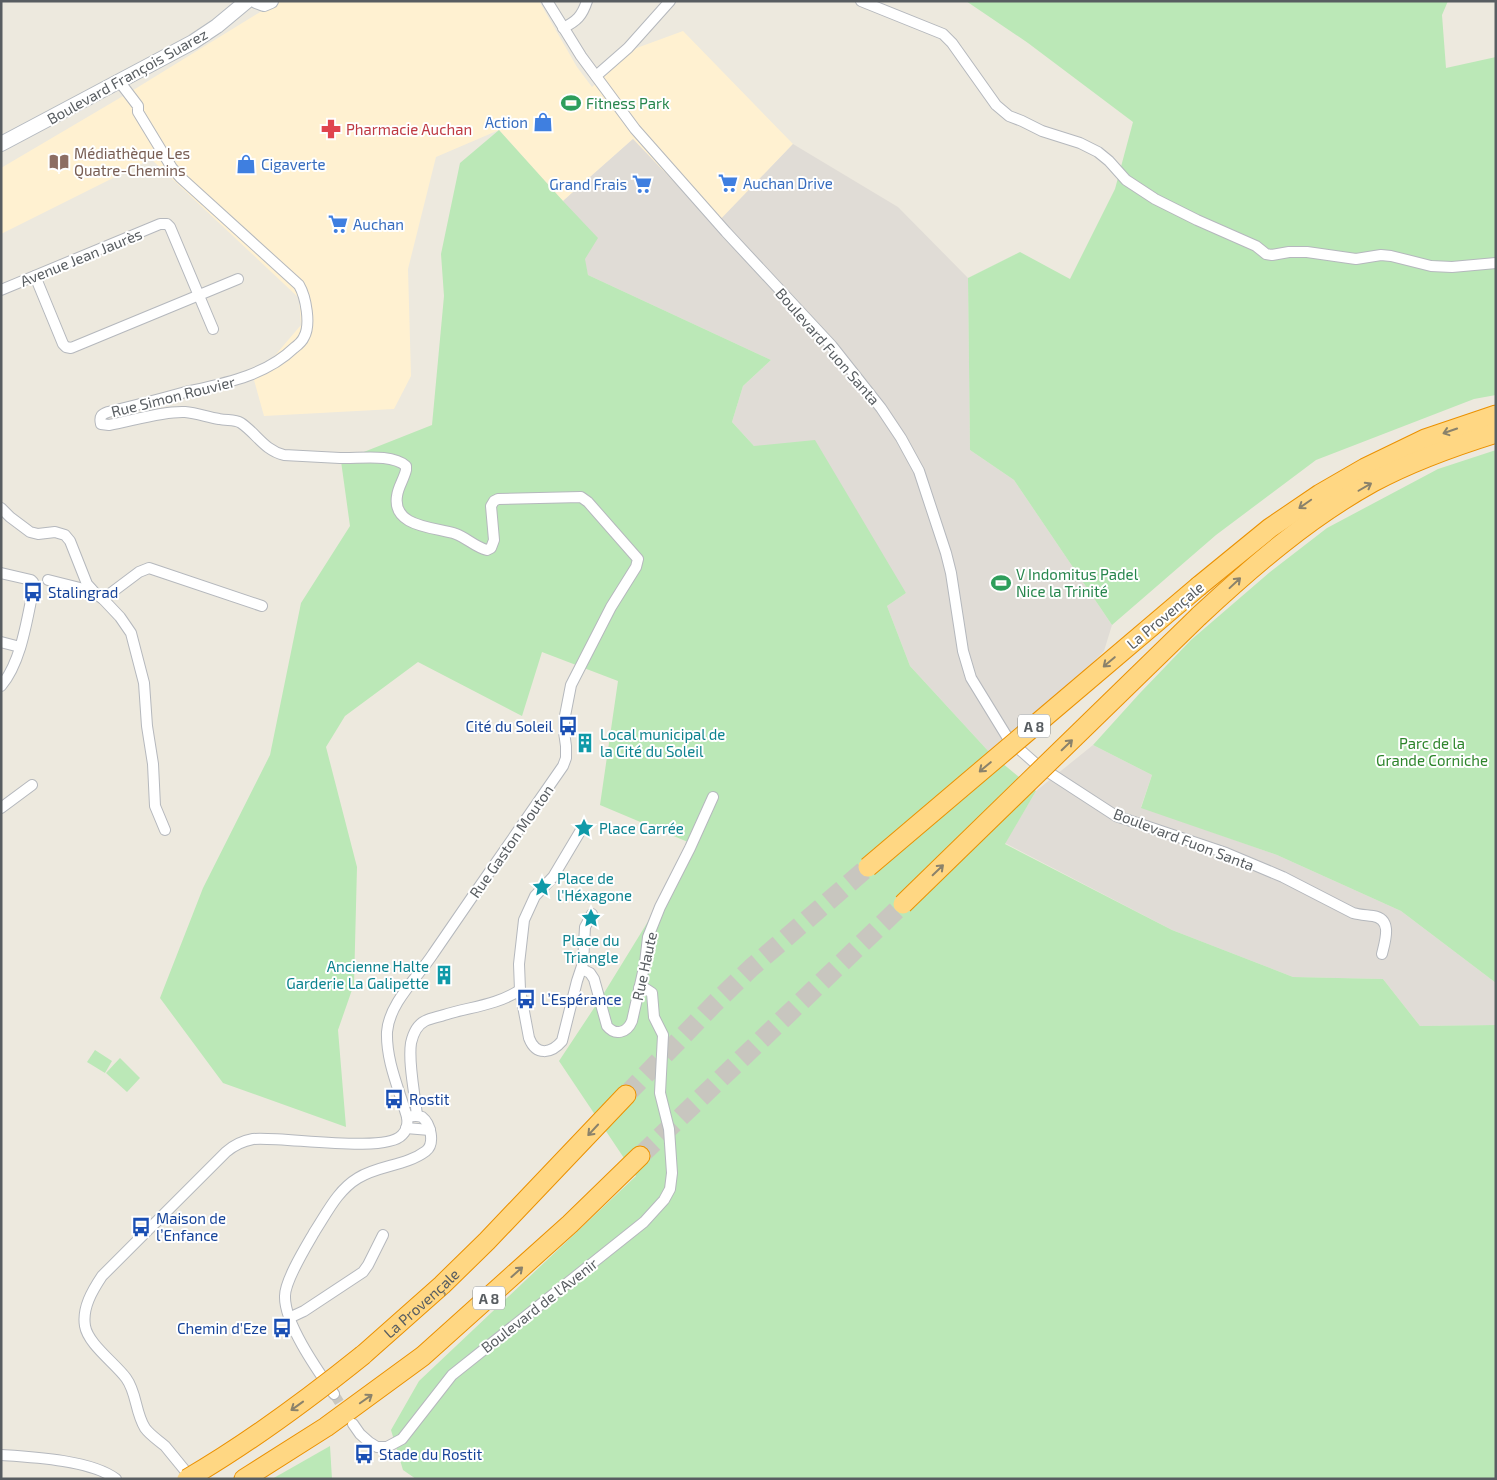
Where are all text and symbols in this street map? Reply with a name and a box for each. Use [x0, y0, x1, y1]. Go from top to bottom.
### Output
street label: Boulevard François Suarez [44, 24, 211, 129]
sports icon: Fitness Park [560, 92, 582, 114]
place label: Fitness Park [586, 94, 670, 112]
shop icon: Action [532, 111, 554, 133]
place label: Action [485, 113, 528, 131]
pharmacy icon: Pharmacie Auchan [320, 118, 342, 140]
place label: Pharmacie Auchan [346, 120, 472, 138]
place label: Médiathèque Les Quatre-Chemins [74, 144, 190, 180]
library icon: Médiathèque Les Quatre-Chemins [48, 151, 70, 173]
shop icon: Cigaverte [235, 153, 257, 175]
place label: Cigaverte [261, 155, 326, 173]
supermarket icon: Auchan Drive [717, 172, 739, 194]
supermarket icon: Grand Frais [631, 173, 653, 195]
place label: Auchan Drive [743, 174, 833, 192]
place label: Grand Frais [549, 175, 627, 193]
supermarket icon: Auchan [327, 213, 349, 235]
place label: Auchan [353, 215, 404, 233]
street label: Avenue Jean Jaurès [17, 224, 145, 290]
street label: Boulevard Fuon Santa [772, 284, 884, 408]
street label: Rue Simon Rouvier [109, 372, 237, 420]
one-way arrow [1442, 426, 1458, 436]
one-way arrow [1358, 481, 1372, 491]
one-way arrow [1298, 499, 1312, 509]
place label: V Indomitus Padel Nice la Trinité [1016, 565, 1139, 600]
sports icon: V Indomitus Padel Nice la Trinité [990, 572, 1012, 594]
one-way arrow [1229, 577, 1241, 589]
street label: La Provençale [1123, 578, 1208, 653]
bus stop icon: Stalingrad [22, 581, 44, 603]
place label: Stalingrad [48, 583, 118, 601]
one-way arrow [1103, 657, 1116, 668]
road number: A 8 [1018, 714, 1050, 738]
bus stop icon: Cité du Soleil [557, 715, 579, 737]
place label: Cité du Soleil [466, 717, 554, 735]
place label: Local municipal de la Cité du Soleil [600, 725, 725, 760]
building icon: Local municipal de la Cité du Soleil [574, 732, 596, 754]
park label: Parc de la Grande Corniche [1376, 734, 1488, 769]
one-way arrow [1061, 738, 1073, 751]
one-way arrow [979, 762, 992, 773]
street label: Rue Gaston Mouton [465, 781, 557, 901]
street label: Boulevard Fuon Santa [1111, 804, 1257, 874]
place icon: Place Carrée [573, 817, 595, 839]
place label: Place Carrée [599, 819, 684, 837]
one-way arrow [931, 864, 944, 876]
place label: Place de l'Héxagone [557, 869, 632, 904]
place icon: Place de l'Héxagone [531, 876, 553, 898]
place icon: Place du Triangle [580, 907, 602, 929]
street label: Rue Haute [628, 930, 660, 1002]
place label: Place du Triangle [562, 931, 620, 966]
place label: Ancienne Halte Garderie La Galipette [286, 957, 429, 992]
building icon: Ancienne Halte Garderie La Galipette [433, 964, 455, 986]
bus stop icon: L’Espérance [515, 988, 537, 1010]
place label: L’Espérance [541, 990, 622, 1008]
bus stop icon: Rostit [383, 1088, 405, 1110]
place label: Rostit [409, 1090, 450, 1108]
one-way arrow [587, 1124, 599, 1137]
place label: Maison de l’Enfance [156, 1209, 226, 1244]
bus stop icon: Maison de l’Enfance [130, 1216, 152, 1238]
street label: Boulevard de l'Avenir [477, 1254, 601, 1356]
street label: La Provençale [380, 1265, 463, 1342]
one-way arrow [510, 1266, 523, 1278]
road number: A 8 [473, 1286, 505, 1310]
bus stop icon: Chemin d'Eze [271, 1317, 293, 1339]
place label: Chemin d'Eze [177, 1319, 267, 1337]
one-way arrow [358, 1394, 372, 1404]
one-way arrow [290, 1401, 304, 1411]
bus stop icon: Stade du Rostit [353, 1443, 375, 1465]
place label: Stade du Rostit [379, 1445, 483, 1463]

